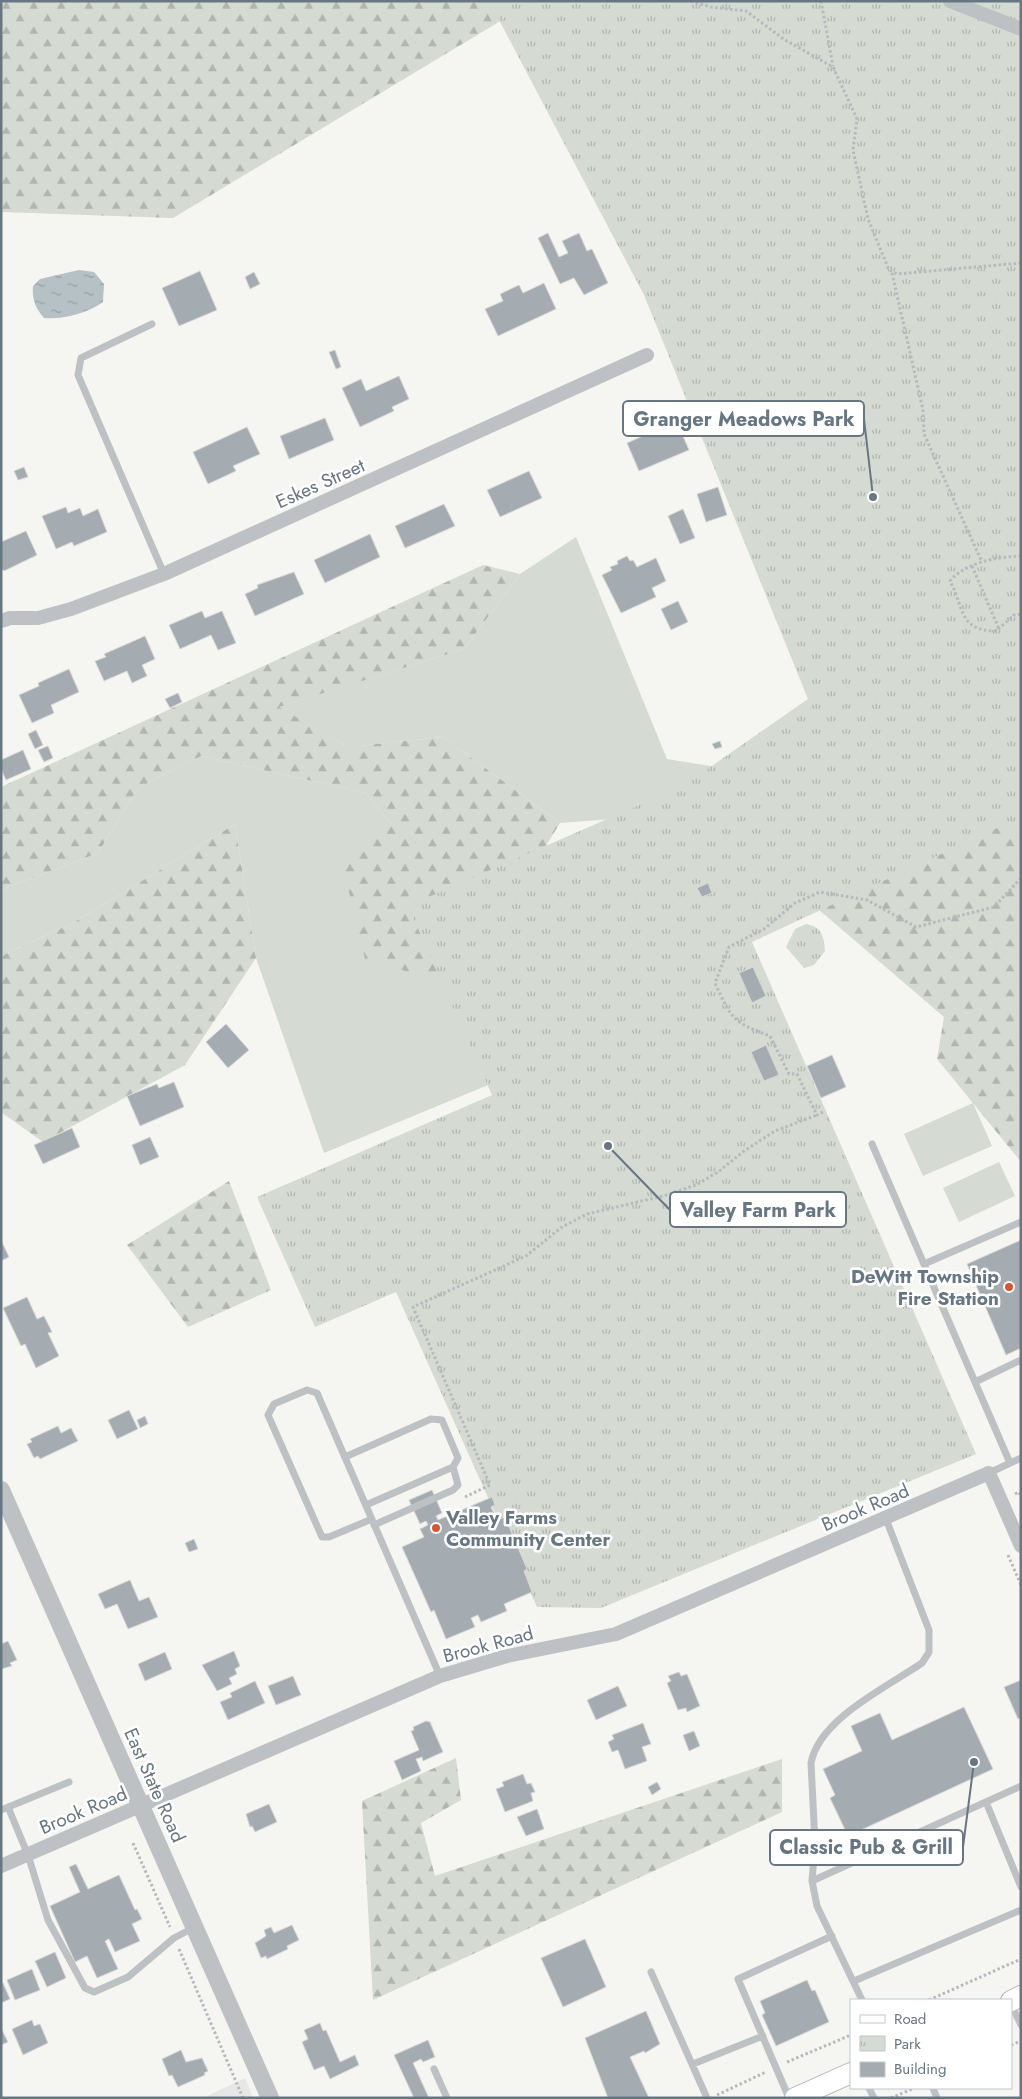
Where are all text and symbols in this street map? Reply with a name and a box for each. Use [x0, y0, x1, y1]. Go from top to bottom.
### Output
callout: Granger Meadows Park [623, 401, 864, 436]
text: Granger Meadows Park [633, 405, 855, 434]
street label: Eskes Street [271, 452, 369, 515]
callout: Valley Farm Park [670, 1192, 846, 1227]
text: Valley Farm Park [679, 1196, 837, 1225]
place label: DeWitt Township Fire Station [851, 1263, 999, 1312]
marker: DeWitt Township Fire Station [1003, 1281, 1015, 1293]
street label: Brook Road [817, 1477, 913, 1538]
place label: Valley Farms Community Center [445, 1504, 610, 1553]
marker: Valley Farms Community Center [430, 1522, 442, 1534]
street label: Brook Road [440, 1619, 536, 1670]
street label: East State Road [117, 1724, 192, 1847]
street label: Brook Road [35, 1780, 131, 1841]
callout: Classic Pub & Grill [770, 1830, 963, 1865]
text: Classic Pub & Grill [779, 1833, 953, 1862]
legend [850, 1999, 1012, 2089]
text: Road [894, 2008, 926, 2030]
text: Park [894, 2033, 921, 2055]
text: Building [894, 2058, 946, 2080]

